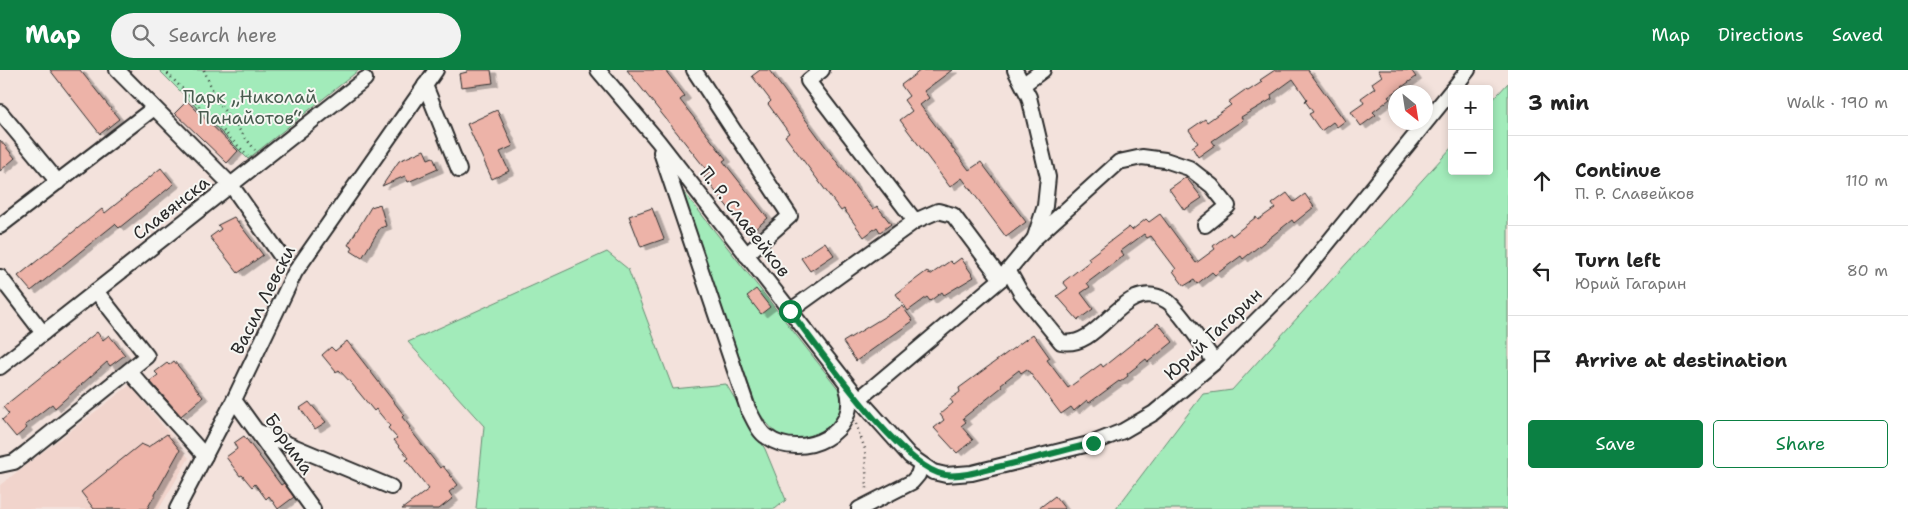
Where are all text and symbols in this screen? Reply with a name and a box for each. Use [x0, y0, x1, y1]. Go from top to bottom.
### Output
search box [111, 13, 461, 58]
text: Map [25, 19, 81, 51]
icon: search [129, 21, 157, 49]
text: Search here [169, 23, 277, 48]
text: Map [1652, 23, 1690, 47]
text: Directions [1718, 23, 1804, 47]
text: Saved [1832, 23, 1883, 47]
park label: Парк „Николай Панайотов“ [183, 85, 317, 130]
north arrow [1388, 85, 1433, 130]
map controls [1448, 85, 1493, 175]
button: + [1448, 85, 1493, 130]
text: 3 min [1528, 89, 1589, 117]
text: Walk · 190 m [1786, 92, 1888, 113]
button: − [1448, 130, 1493, 175]
text: Continue [1575, 158, 1661, 183]
street label: П. Р. Славейков [694, 162, 796, 282]
icon: ahead [1528, 167, 1556, 195]
street label: Славянска [128, 170, 214, 246]
text: 110 m [1845, 170, 1888, 191]
text: П. Р. Славейков [1575, 183, 1694, 204]
street label: Васил Левски [225, 241, 301, 359]
text: Turn left [1575, 248, 1661, 273]
icon: left [1528, 257, 1556, 285]
text: 80 m [1847, 260, 1888, 281]
text: Юрий Гагарин [1575, 273, 1686, 294]
street label: Юрий Гагарин [1159, 283, 1267, 385]
route start [779, 300, 802, 323]
icon: arrive [1528, 347, 1556, 375]
text: Arrive at destination [1575, 348, 1787, 373]
street label: Борима [259, 409, 319, 479]
button: Save [1528, 420, 1703, 468]
button: Share [1713, 420, 1888, 468]
route end [1082, 432, 1105, 455]

